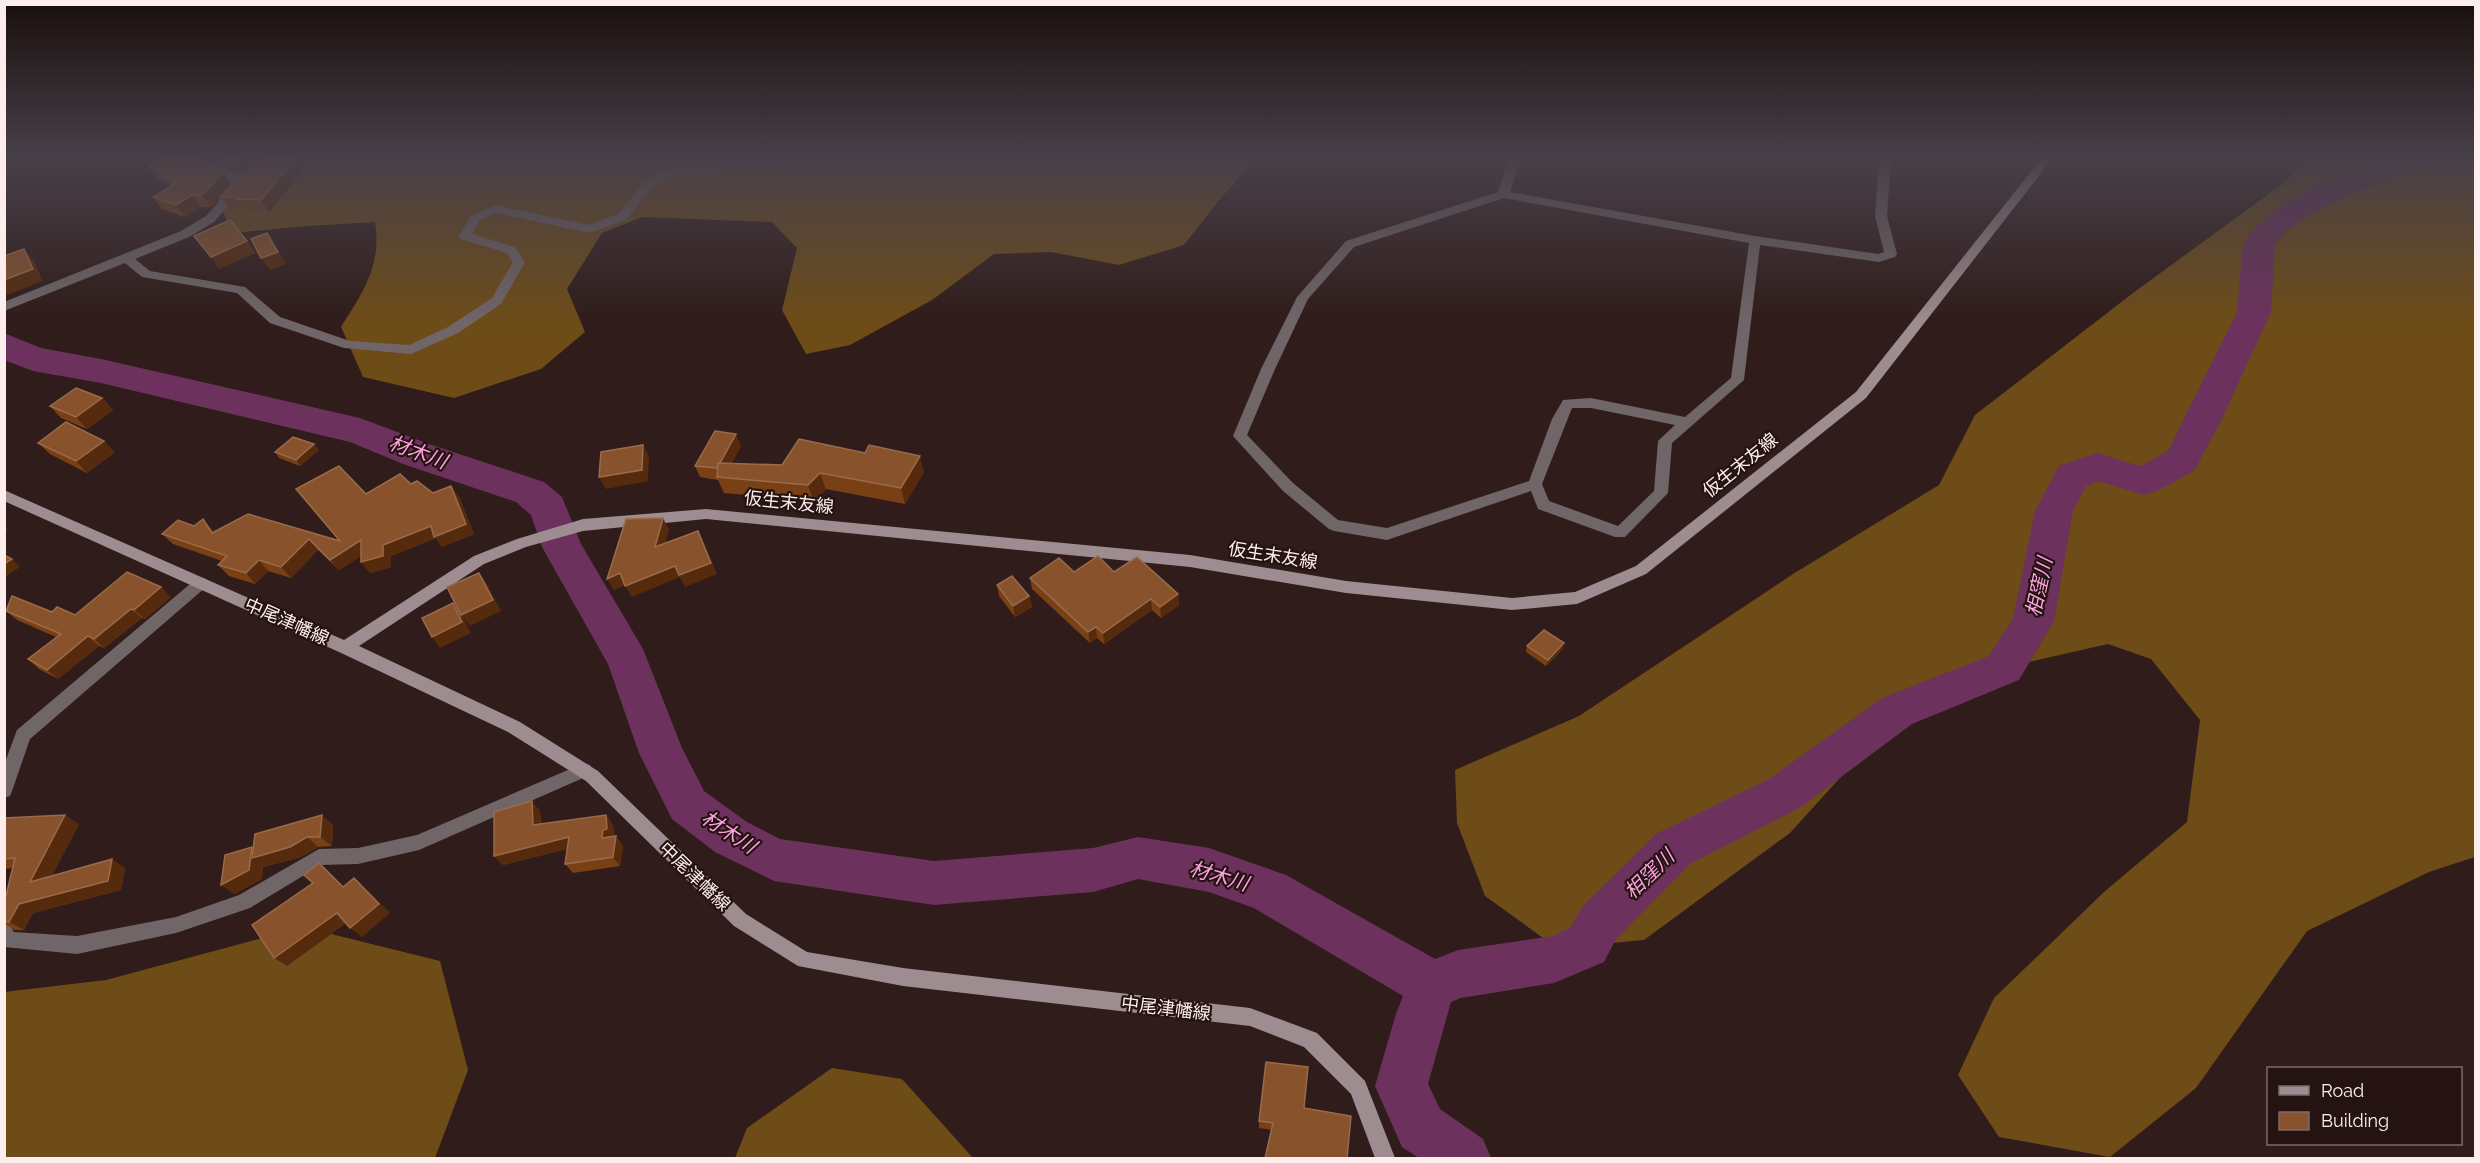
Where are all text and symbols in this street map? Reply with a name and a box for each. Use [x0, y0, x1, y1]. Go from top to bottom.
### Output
street label: 仮生末友線 [1698, 429, 1782, 501]
water label: 材木川 [386, 430, 452, 474]
street label: 仮生末友線 [743, 487, 835, 517]
street label: 仮生末友線 [1227, 538, 1319, 572]
water label: 相窪川 [2021, 553, 2057, 619]
street label: 中尾津幡線 [242, 593, 332, 649]
water label: 材木川 [697, 806, 762, 859]
street label: 中尾津幡線 [655, 837, 735, 915]
water label: 相窪川 [1619, 843, 1680, 903]
water label: 材木川 [1187, 856, 1253, 896]
street label: 中尾津幡線 [1120, 992, 1212, 1024]
legend [2267, 1067, 2462, 1145]
text: Road [2321, 1080, 2364, 1101]
text: Building [2321, 1110, 2389, 1131]

